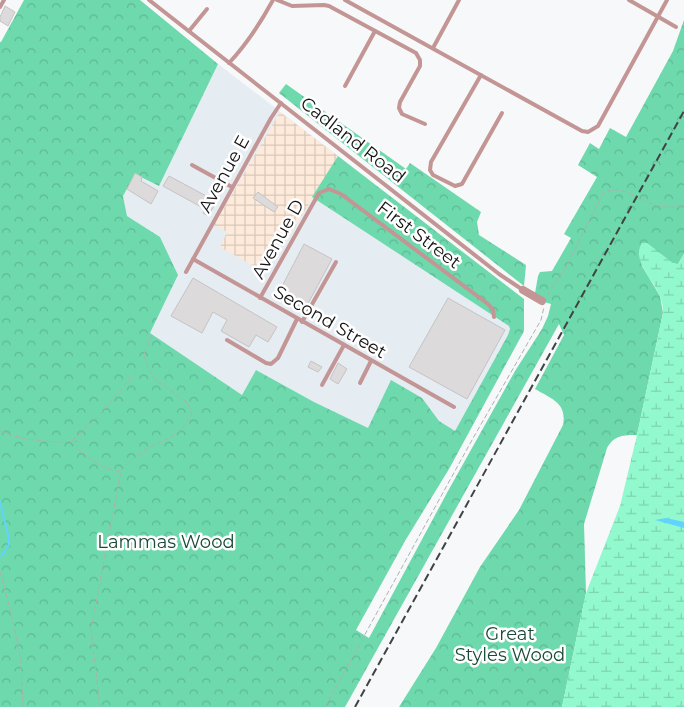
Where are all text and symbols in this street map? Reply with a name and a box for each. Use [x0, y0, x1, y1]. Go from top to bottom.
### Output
street label: Cadland Road [296, 92, 410, 188]
street label: Avenue E [194, 132, 254, 216]
street label: Avenue D [247, 195, 309, 283]
street label: First Street [373, 197, 465, 273]
street label: Second Street [270, 281, 390, 363]
park label: Lammas Wood [97, 531, 235, 553]
park label: Great Styles Wood [455, 623, 565, 666]

